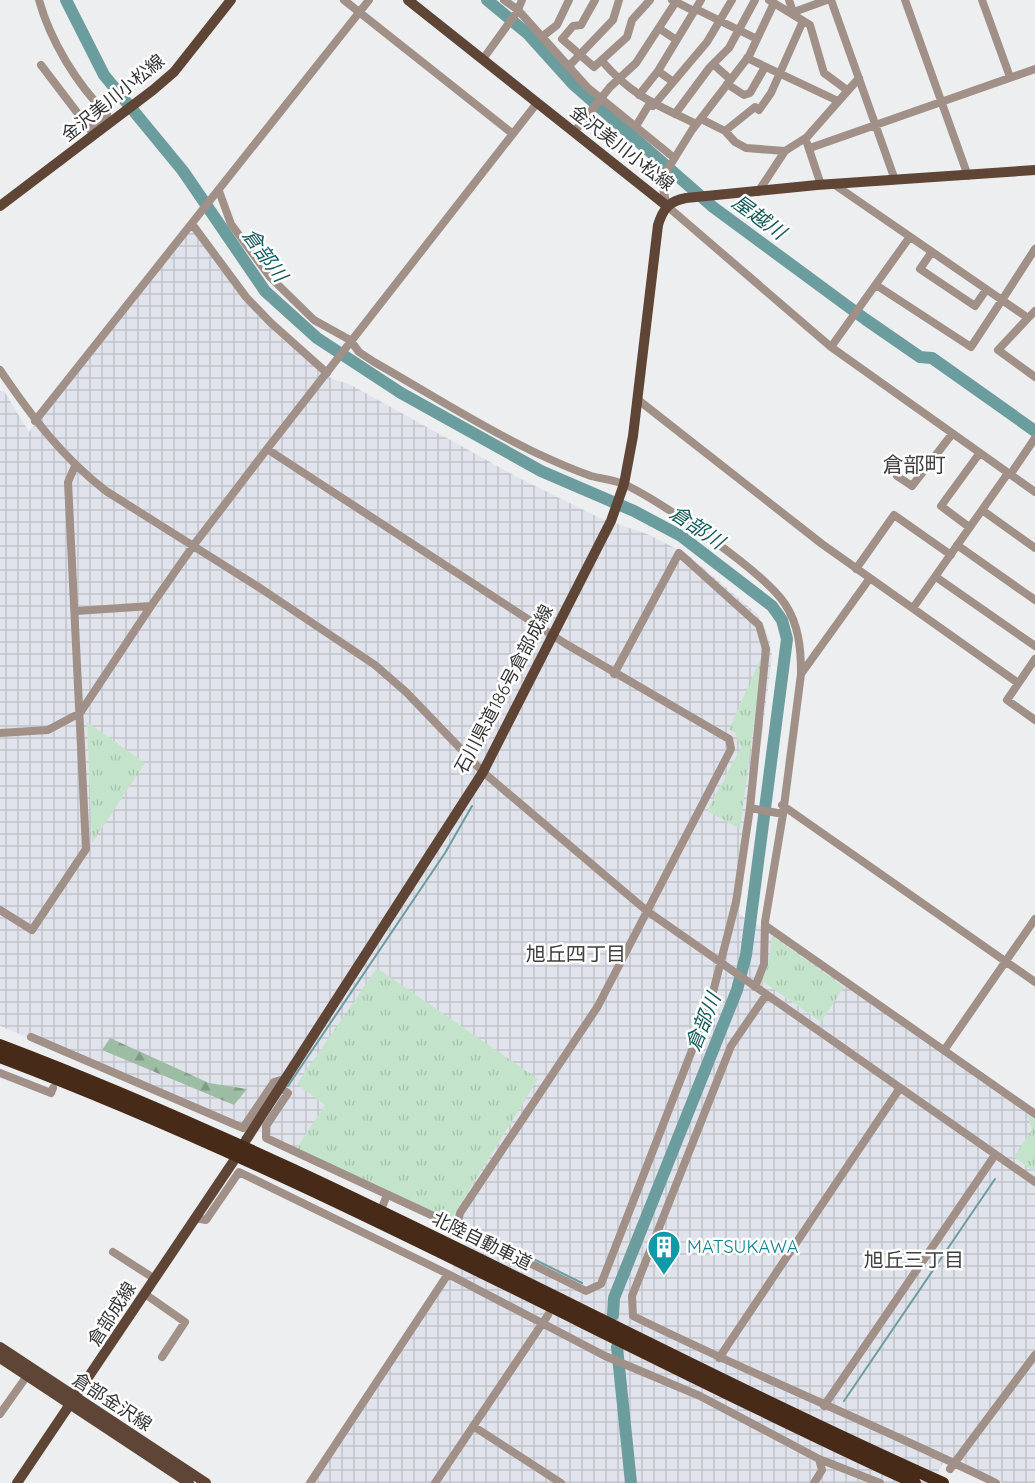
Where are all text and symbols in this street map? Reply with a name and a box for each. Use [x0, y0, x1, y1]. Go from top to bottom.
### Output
street label: 金沢美川小松線 [56, 49, 169, 146]
street label: 金沢美川小松線 [566, 100, 679, 195]
water label: 屋越川 [728, 189, 793, 246]
water label: 倉部川 [238, 223, 294, 288]
district label: 倉部町 [883, 451, 946, 477]
water label: 倉部川 [665, 499, 731, 555]
street label: 石川県道186号倉部成線 [449, 600, 558, 777]
district label: 旭丘四丁目 [526, 941, 626, 966]
water label: 倉部川 [680, 987, 726, 1054]
street label: 北陸自動車道 [429, 1207, 536, 1275]
building icon: MATSUKAWA [646, 1229, 682, 1276]
place label: MATSUKAWA [687, 1235, 799, 1258]
district label: 旭丘三丁目 [864, 1247, 964, 1272]
street label: 倉部成線 [82, 1277, 141, 1350]
street label: 倉部金沢線 [68, 1367, 156, 1436]

